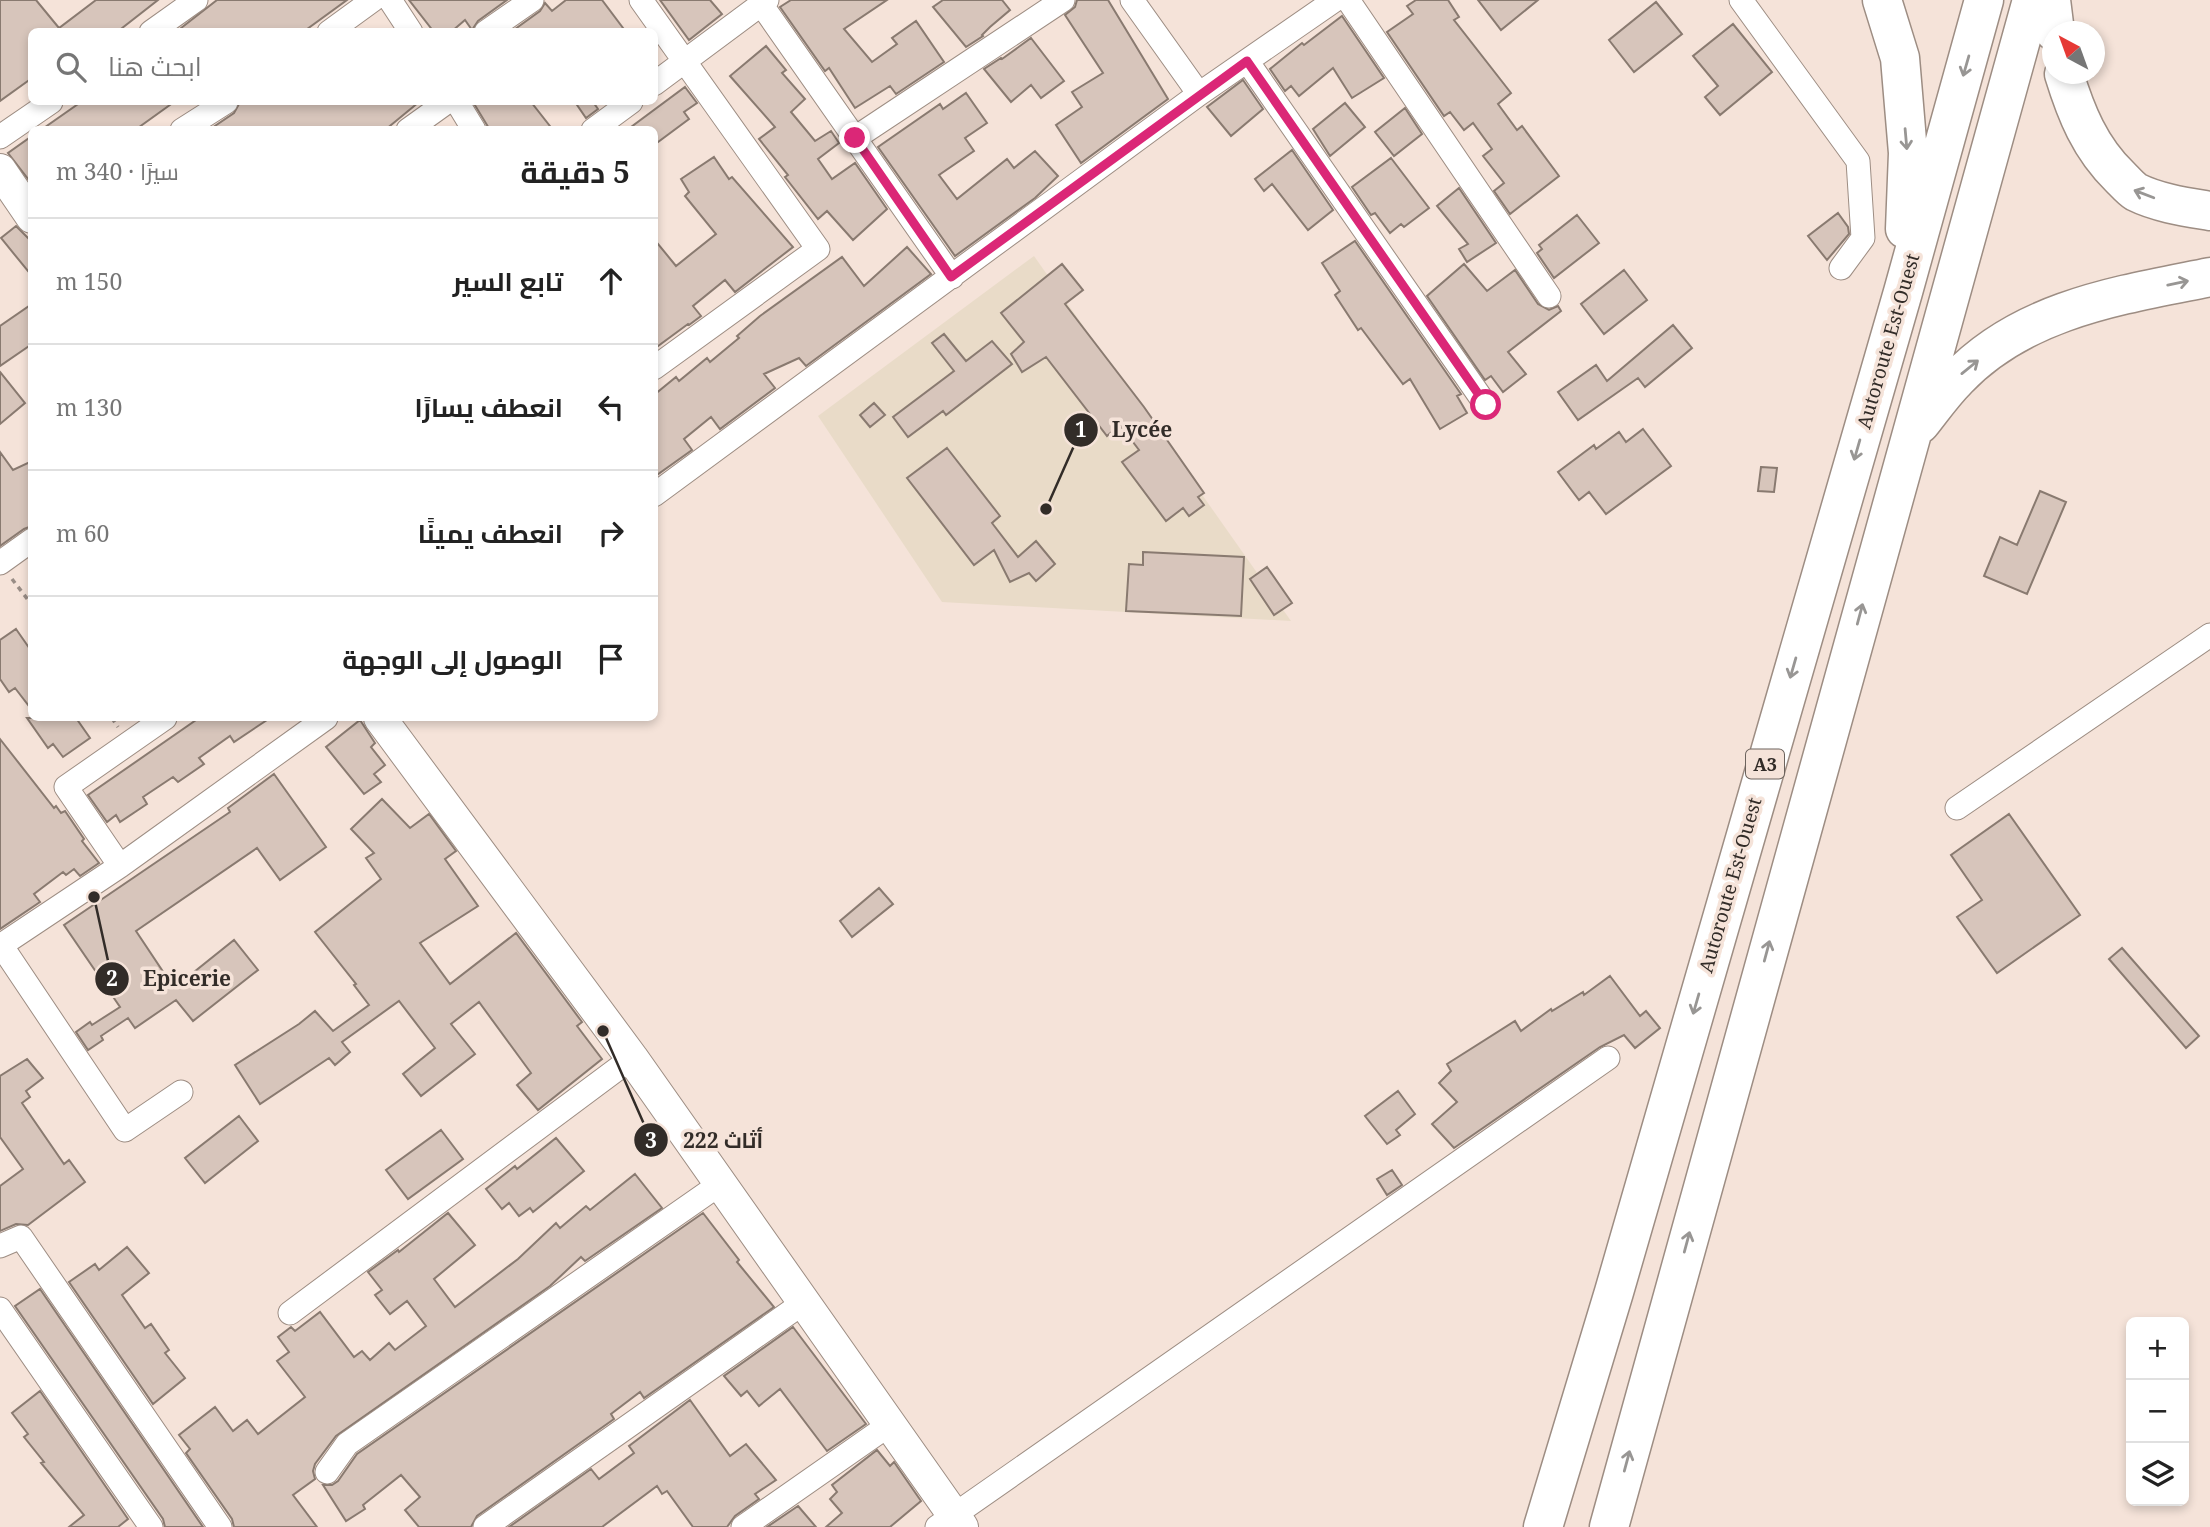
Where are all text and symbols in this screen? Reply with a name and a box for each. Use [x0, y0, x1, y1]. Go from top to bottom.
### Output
north arrow [2042, 21, 2105, 84]
search box [28, 28, 658, 105]
icon: search [52, 48, 90, 86]
text: ابحث هنا [108, 48, 202, 84]
one-way arrow [1959, 54, 1972, 77]
route end [839, 122, 870, 153]
one-way arrow [1900, 127, 1913, 150]
text: 5 دقيقة [520, 151, 630, 192]
text: سيرًا · 340 m [56, 155, 179, 187]
one-way arrow [2134, 186, 2156, 199]
street label: Autoroute Est-Ouest [1851, 250, 1926, 432]
icon: ahead [592, 262, 630, 300]
text: تابع السير [453, 263, 563, 299]
text: 150 m [56, 265, 122, 297]
one-way arrow [2166, 276, 2189, 290]
one-way arrow [1961, 360, 1979, 375]
icon: left [592, 388, 630, 426]
text: انعطف يسارًا [414, 389, 563, 425]
route start [1470, 389, 1501, 420]
text: 130 m [56, 391, 122, 423]
callout: Lycée [1063, 409, 1187, 451]
text: 1 [1075, 415, 1087, 443]
text: Lycée [1112, 415, 1172, 443]
one-way arrow [1849, 438, 1862, 460]
icon: right [592, 514, 630, 552]
text: انعطف يمينًا [418, 515, 563, 551]
text: 60 m [56, 517, 109, 549]
one-way arrow [1855, 603, 1868, 625]
icon: arrive [592, 640, 630, 678]
text: الوصول إلى الوجهة [342, 641, 563, 677]
one-way arrow [1785, 657, 1798, 679]
road number: A3 [1746, 750, 1784, 778]
street label: Autoroute Est-Ouest [1693, 794, 1768, 976]
one-way arrow [1761, 941, 1774, 963]
callout: Epicerie [94, 958, 245, 1000]
text: 2 [106, 964, 118, 992]
text: Epicerie [143, 964, 231, 992]
one-way arrow [1689, 993, 1702, 1015]
callout: أثاث 222 [634, 1119, 777, 1161]
text: 3 [645, 1126, 657, 1154]
text: أثاث 222 [683, 1126, 763, 1154]
one-way arrow [1681, 1231, 1694, 1253]
map controls [2126, 1317, 2189, 1506]
button: + [2126, 1317, 2189, 1380]
button: − [2126, 1380, 2189, 1443]
button: layers [2126, 1443, 2189, 1506]
one-way arrow [1621, 1450, 1634, 1473]

